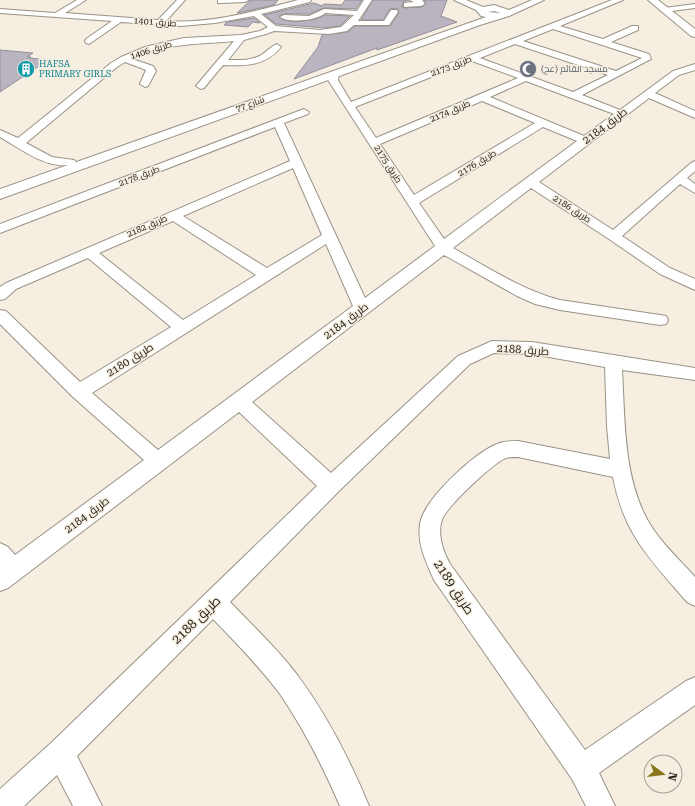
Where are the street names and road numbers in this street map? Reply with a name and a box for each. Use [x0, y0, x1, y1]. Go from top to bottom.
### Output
street label: طريق 1401 [133, 16, 177, 30]
street label: طريق 1406 [129, 39, 174, 62]
street label: طريق 2173 [429, 54, 474, 79]
street label: شارع 77 [234, 94, 266, 115]
street label: طريق 2174 [428, 98, 472, 125]
street label: طريق 2184 [580, 105, 630, 147]
street label: طريق 2175 [371, 143, 404, 186]
street label: طريق 2176 [456, 147, 499, 179]
street label: طريق 2178 [117, 164, 162, 189]
street label: طريق 2186 [551, 193, 593, 226]
street label: طريق 2182 [125, 213, 169, 240]
street label: طريق 2184 [321, 300, 371, 342]
street label: طريق 2180 [104, 341, 156, 379]
street label: طريق 2188 [496, 342, 550, 358]
street label: طريق 2184 [62, 494, 112, 536]
street label: طريق 2189 [431, 557, 477, 617]
street label: طريق 2188 [168, 593, 224, 647]

